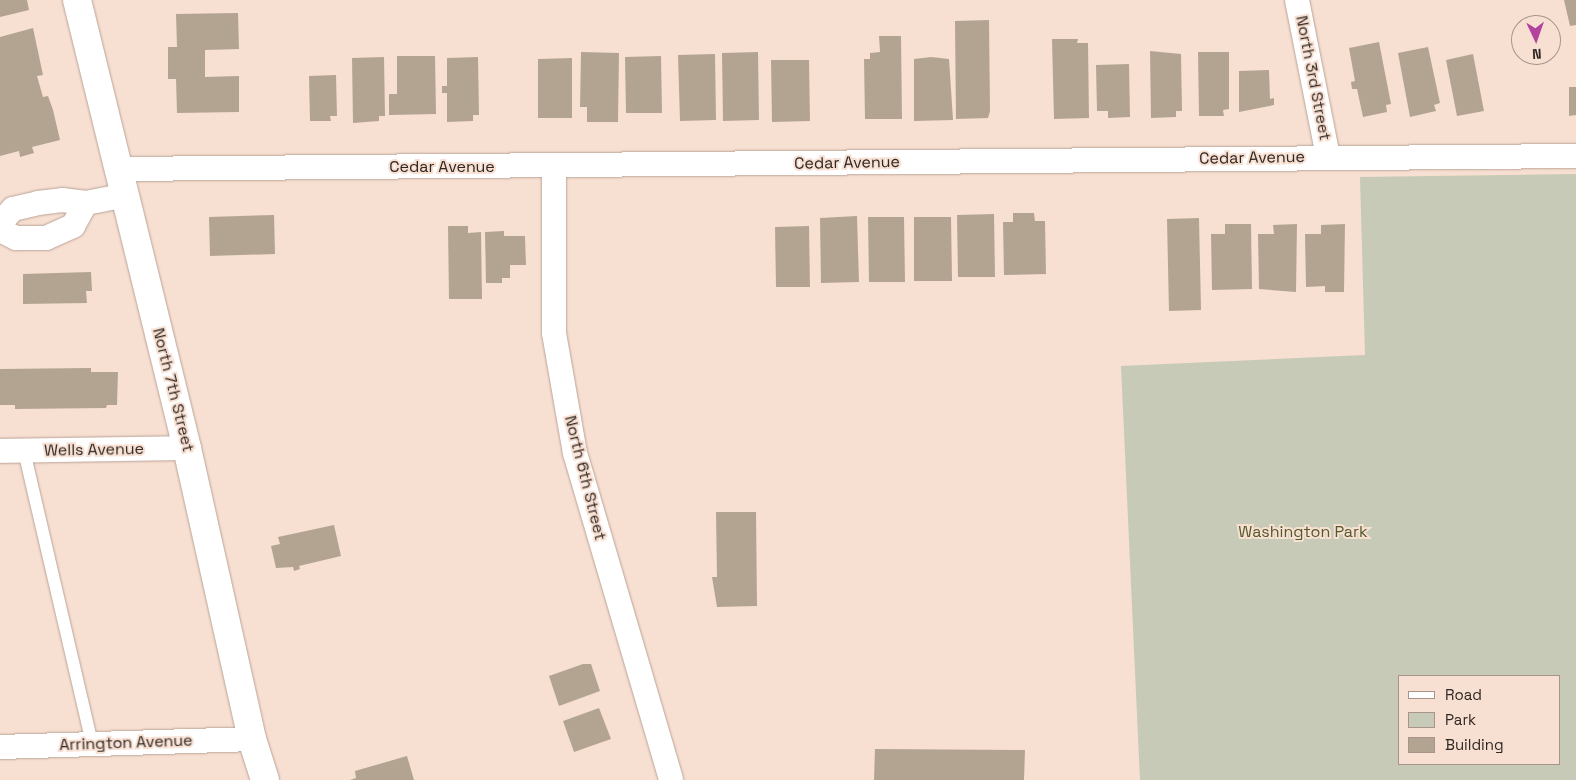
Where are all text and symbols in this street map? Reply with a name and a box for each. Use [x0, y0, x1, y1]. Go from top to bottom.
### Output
street label: North 3rd Street [1292, 14, 1334, 142]
north arrow [1511, 15, 1561, 65]
text: N [1532, 45, 1542, 63]
street label: Cedar Avenue [1199, 147, 1305, 169]
street label: Cedar Avenue [794, 152, 900, 174]
street label: Cedar Avenue [389, 157, 495, 177]
street label: North 7th Street [148, 326, 198, 454]
street label: North 6th Street [560, 414, 610, 542]
street label: Wells Avenue [44, 440, 144, 460]
park label: Washington Park [1238, 522, 1368, 542]
legend [1398, 675, 1561, 765]
text: Road [1445, 685, 1482, 704]
text: Park [1445, 710, 1476, 729]
street label: Arrington Avenue [59, 731, 193, 755]
text: Building [1445, 735, 1504, 754]

